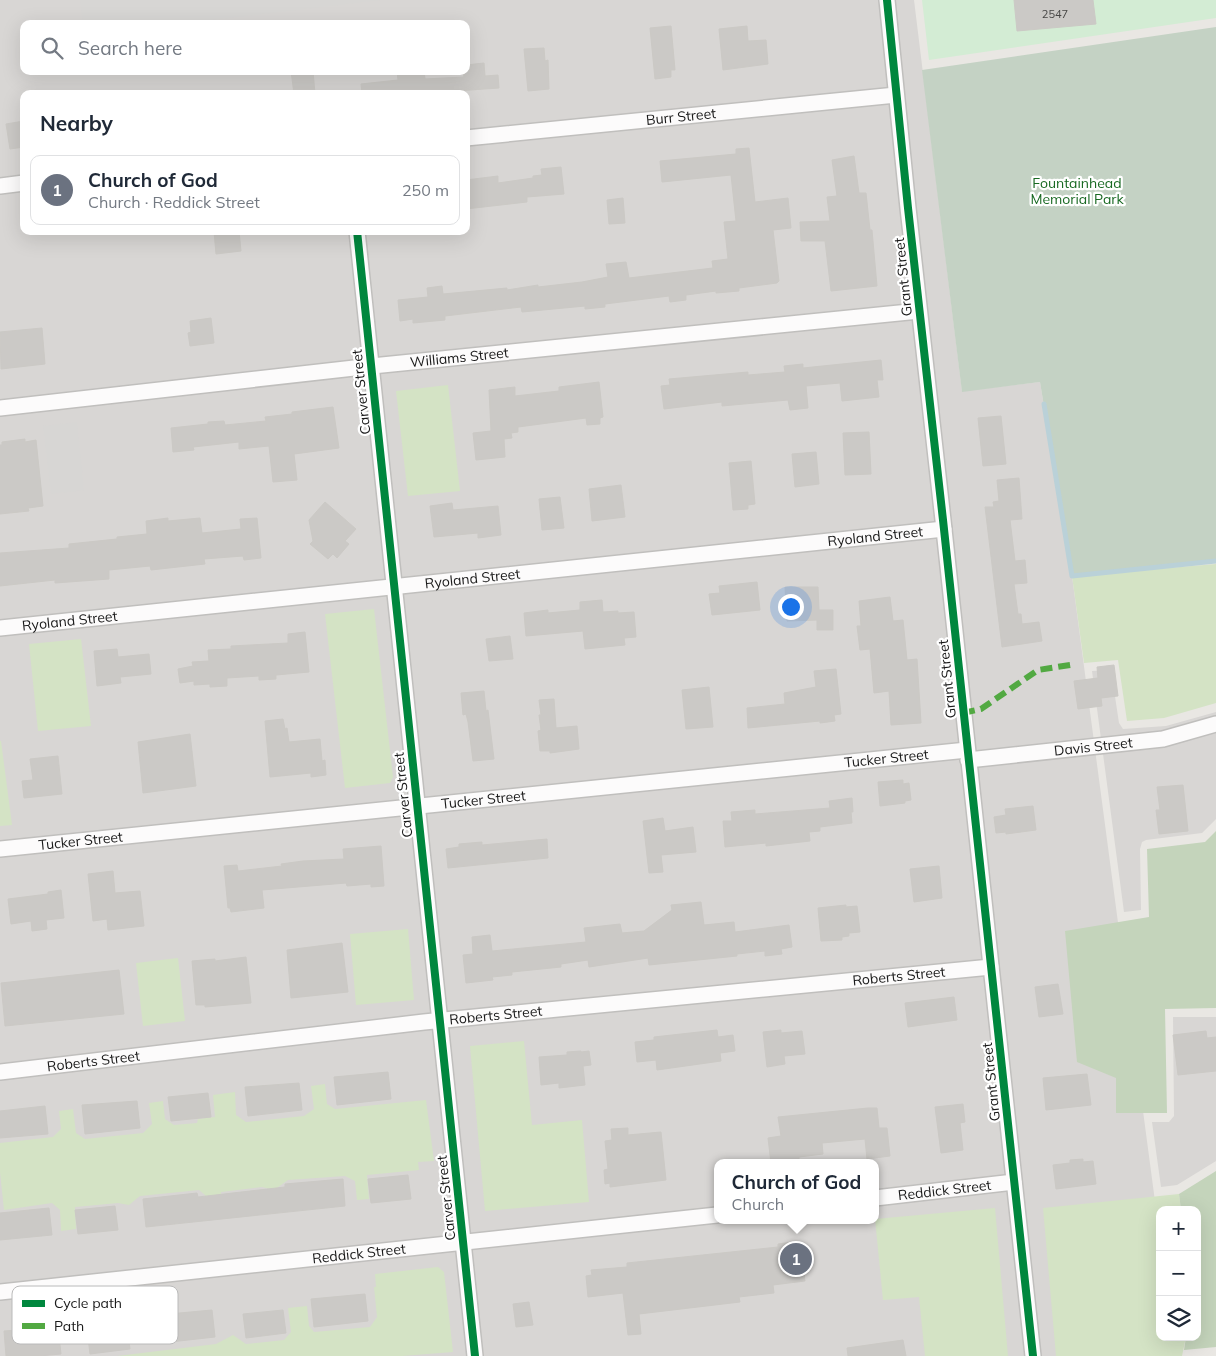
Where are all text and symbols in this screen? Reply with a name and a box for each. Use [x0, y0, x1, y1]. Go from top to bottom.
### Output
house number: 2547 [1042, 7, 1068, 21]
search box [20, 20, 470, 75]
icon: search [38, 34, 66, 62]
text: Search here [78, 36, 182, 60]
street label: Burr Street [645, 104, 717, 129]
text: Nearby [40, 110, 113, 136]
text: Church of God [88, 168, 218, 192]
park label: Fountainhead Memorial Park [1030, 174, 1124, 208]
text: 1 [52, 180, 62, 200]
text: 250 m [402, 180, 449, 200]
text: Church · Reddick Street [88, 192, 260, 212]
street label: Grant Street [890, 237, 916, 317]
street label: Williams Street [409, 343, 509, 371]
street label: Carver Street [348, 348, 374, 436]
street label: Ryoland Street [827, 522, 924, 550]
street label: Ryoland Street [424, 564, 521, 592]
your location [778, 594, 804, 620]
street label: Ryoland Street [21, 607, 118, 635]
street label: Grant Street [934, 639, 960, 719]
street label: Davis Street [1053, 733, 1134, 760]
street label: Tucker Street [843, 745, 929, 772]
street label: Carver Street [390, 751, 416, 839]
street label: Tucker Street [440, 786, 527, 813]
street label: Tucker Street [38, 827, 124, 854]
street label: Roberts Street [852, 962, 946, 989]
street label: Roberts Street [448, 1002, 543, 1029]
street label: Grant Street [978, 1042, 1004, 1122]
street label: Roberts Street [46, 1047, 141, 1075]
street label: Carver Street [433, 1154, 459, 1242]
popup [714, 1159, 879, 1224]
text: Church of God [732, 1170, 861, 1194]
street label: Reddick Street [897, 1176, 992, 1204]
text: Church [732, 1194, 784, 1214]
map controls [1156, 1206, 1201, 1341]
button: + [1156, 1206, 1201, 1251]
street label: Reddick Street [311, 1239, 407, 1267]
pin: 1 [780, 1240, 812, 1278]
button: − [1156, 1251, 1201, 1296]
legend [12, 1286, 178, 1344]
text: Cycle path [54, 1294, 122, 1312]
button: layers [1156, 1296, 1201, 1341]
text: Path [54, 1317, 84, 1335]

